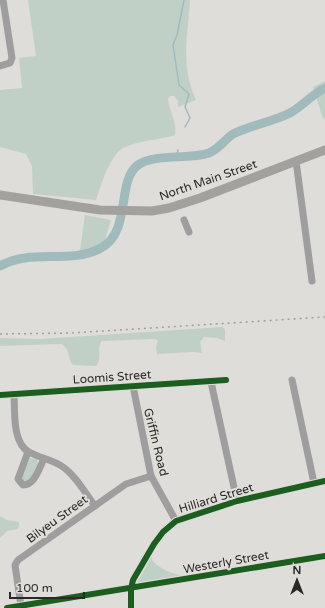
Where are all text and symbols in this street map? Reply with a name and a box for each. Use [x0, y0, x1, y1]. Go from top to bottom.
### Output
street label: North Main Street [157, 157, 259, 203]
street label: Loomis Street [72, 367, 152, 387]
street label: Griffin Road [141, 407, 171, 477]
street label: Hilliard Street [177, 480, 255, 516]
street label: Bilyeu Street [24, 492, 91, 546]
street label: Westerly Street [182, 547, 270, 576]
north arrow [277, 560, 317, 600]
text: N [293, 564, 301, 577]
scale bar [10, 574, 84, 600]
text: 100 m [16, 581, 53, 595]

